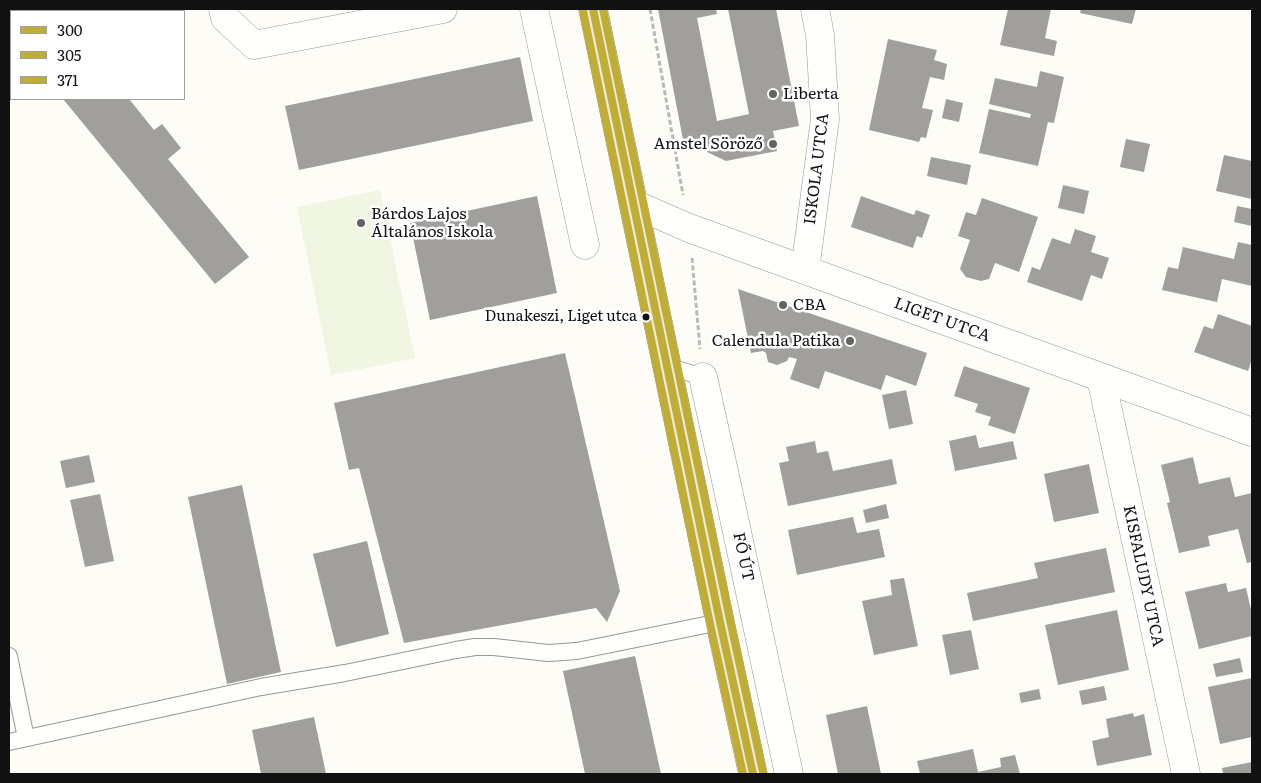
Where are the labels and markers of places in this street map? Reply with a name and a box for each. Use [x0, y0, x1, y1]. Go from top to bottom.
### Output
place label: Liberta [783, 84, 839, 104]
marker: Liberta [767, 88, 779, 100]
place label: Amstel Söröző [653, 134, 763, 154]
marker: Amstel Söröző [767, 138, 779, 150]
place label: Bárdos Lajos Általános Iskola [371, 204, 493, 242]
marker: Bárdos Lajos Általános Iskola [355, 217, 367, 229]
place label: CBA [793, 295, 826, 315]
marker: CBA [777, 299, 789, 311]
place label: Dunakeszi, Liget utca [485, 308, 637, 326]
marker: Dunakeszi, Liget utca [641, 312, 651, 322]
place label: Calendula Patika [712, 331, 840, 351]
marker: Calendula Patika [844, 335, 856, 347]

